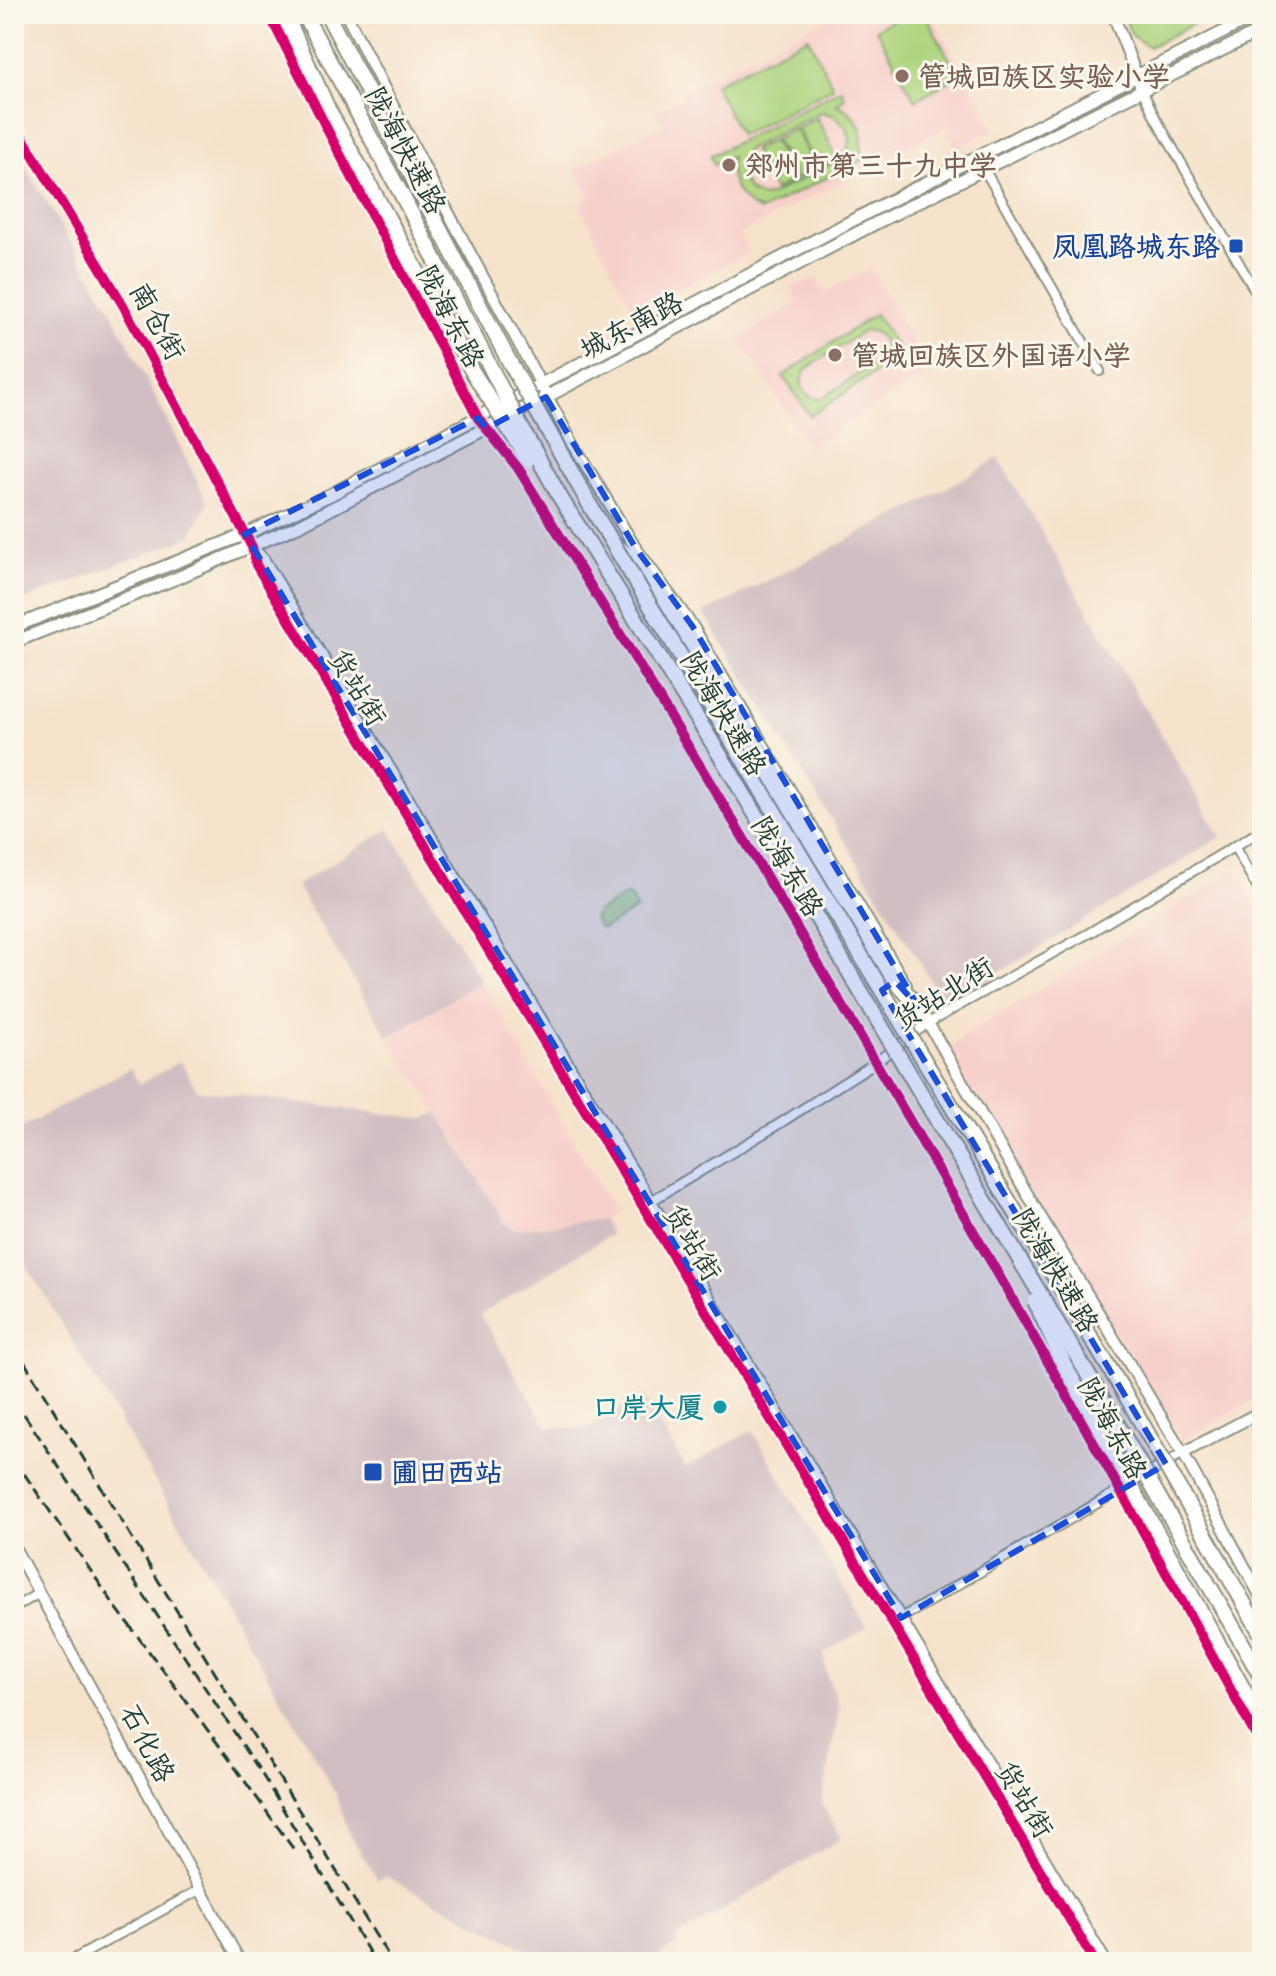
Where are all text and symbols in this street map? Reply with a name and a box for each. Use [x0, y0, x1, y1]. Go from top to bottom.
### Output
place label: 管城回族区实验小学 [918, 58, 1170, 97]
marker: 管城回族区实验小学 [893, 67, 911, 85]
street label: 陇海快速路 [355, 80, 455, 222]
place label: 郑州市第三十九中学 [745, 147, 997, 186]
marker: 郑州市第三十九中学 [720, 156, 738, 174]
place label: 凤凰路城东路 [1052, 228, 1220, 267]
marker: 凤凰路城东路 [1227, 237, 1245, 255]
street label: 陇海东路 [406, 258, 493, 375]
street label: 南仓街 [119, 276, 194, 368]
street label: 城东南路 [573, 283, 690, 370]
place label: 管城回族区外国语小学 [851, 337, 1131, 376]
marker: 管城回族区外国语小学 [826, 346, 844, 364]
street label: 货站街 [318, 642, 395, 734]
street label: 陇海快速路 [670, 644, 775, 784]
street label: 陇海东路 [741, 809, 832, 925]
street label: 货站北街 [886, 948, 1002, 1040]
street label: 货站街 [653, 1197, 730, 1289]
street label: 陇海快速路 [1002, 1201, 1107, 1341]
street label: 陇海东路 [1067, 1370, 1156, 1487]
place label: 口岸大厦 [592, 1389, 704, 1428]
marker: 口岸大厦 [711, 1398, 729, 1416]
place label: 圃田西站 [391, 1454, 503, 1493]
marker: 圃田西站 [362, 1461, 384, 1483]
street label: 石化路 [110, 1697, 184, 1790]
street label: 货站街 [985, 1754, 1062, 1846]

